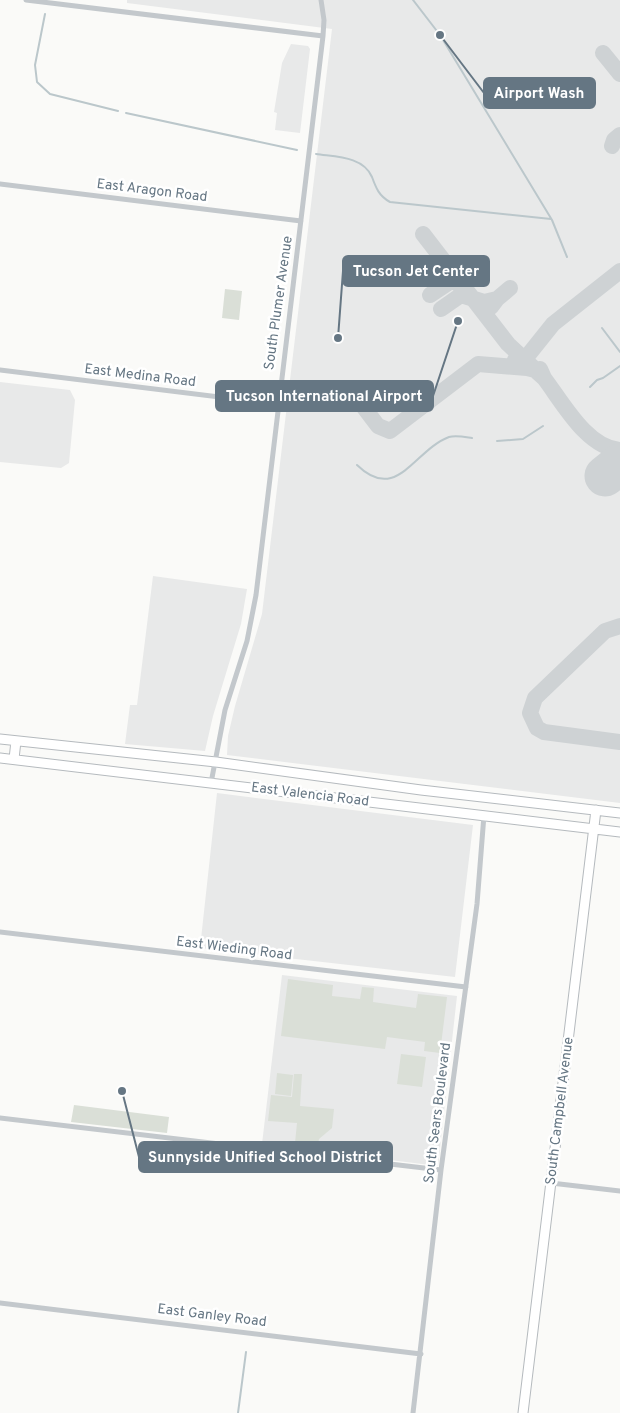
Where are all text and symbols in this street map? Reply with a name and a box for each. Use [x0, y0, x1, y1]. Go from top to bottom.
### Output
callout: Airport Wash [484, 78, 595, 108]
text: Airport Wash [494, 85, 584, 104]
street label: East Aragon Road [96, 176, 208, 206]
street label: South Plumer Avenue [261, 235, 297, 371]
callout: Tucson Jet Center [343, 256, 489, 286]
text: Tucson Jet Center [353, 263, 480, 282]
street label: East Medina Road [83, 361, 197, 391]
callout: Tucson International Airport [216, 381, 433, 411]
text: Tucson International Airport [226, 388, 422, 407]
street label: East Valencia Road [250, 779, 370, 811]
street label: East Wieding Road [175, 933, 293, 965]
street label: South Campbell Avenue [542, 1036, 578, 1186]
street label: South Sears Boulevard [421, 1042, 455, 1184]
callout: Sunnyside Unified School District [139, 1142, 392, 1172]
text: Sunnyside Unified School District [148, 1149, 382, 1168]
street label: East Ganley Road [156, 1301, 268, 1331]

